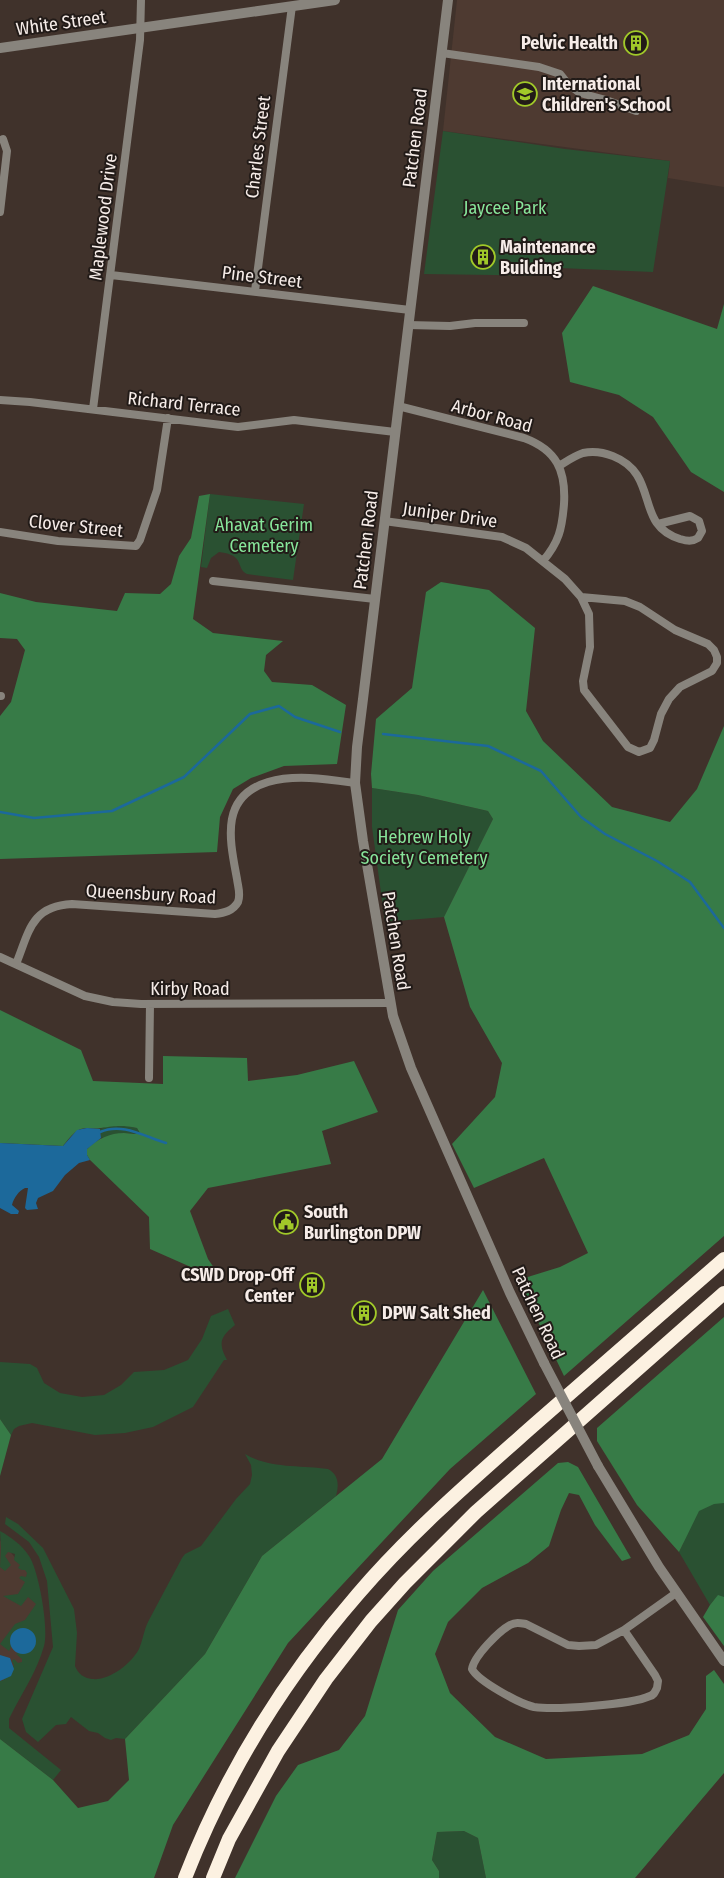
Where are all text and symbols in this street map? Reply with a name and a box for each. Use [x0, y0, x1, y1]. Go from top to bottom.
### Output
street label: White Street [15, 6, 107, 40]
building icon: Pelvic Health [623, 30, 649, 56]
place label: Pelvic Health [521, 32, 618, 54]
place label: International Children's School [542, 73, 671, 116]
school or university icon: International Children's School [512, 81, 538, 107]
street label: Patchen Road [398, 87, 432, 189]
street label: Charles Street [241, 94, 275, 200]
street label: Maplewood Drive [84, 152, 122, 282]
park label: Jaycee Park [464, 197, 547, 219]
place label: Maintenance Building [500, 236, 596, 279]
building icon: Maintenance Building [470, 244, 496, 270]
street label: Pine Street [221, 261, 304, 293]
street label: Richard Terrace [126, 387, 242, 421]
street label: Arbor Road [449, 395, 535, 437]
street label: Patchen Road [349, 489, 383, 591]
street label: Juniper Drive [401, 497, 499, 533]
street label: Clover Street [28, 510, 124, 542]
park label: Ahavat Gerim Cemetery [215, 514, 313, 557]
park label: Hebrew Holy Society Cemetery [361, 826, 487, 869]
street label: Queensbury Road [85, 880, 217, 908]
street label: Patchen Road [377, 890, 415, 992]
street label: Kirby Road [150, 978, 230, 1000]
place label: South Burlington DPW [304, 1201, 421, 1244]
public building icon: South Burlington DPW [273, 1209, 299, 1235]
street label: Patchen Road [507, 1263, 569, 1363]
place label: CSWD Drop-Off Center [181, 1264, 296, 1307]
building icon: CSWD Drop-Off Center [299, 1272, 325, 1298]
building icon: DPW Salt Shed [351, 1300, 377, 1326]
place label: DPW Salt Shed [382, 1302, 491, 1324]

